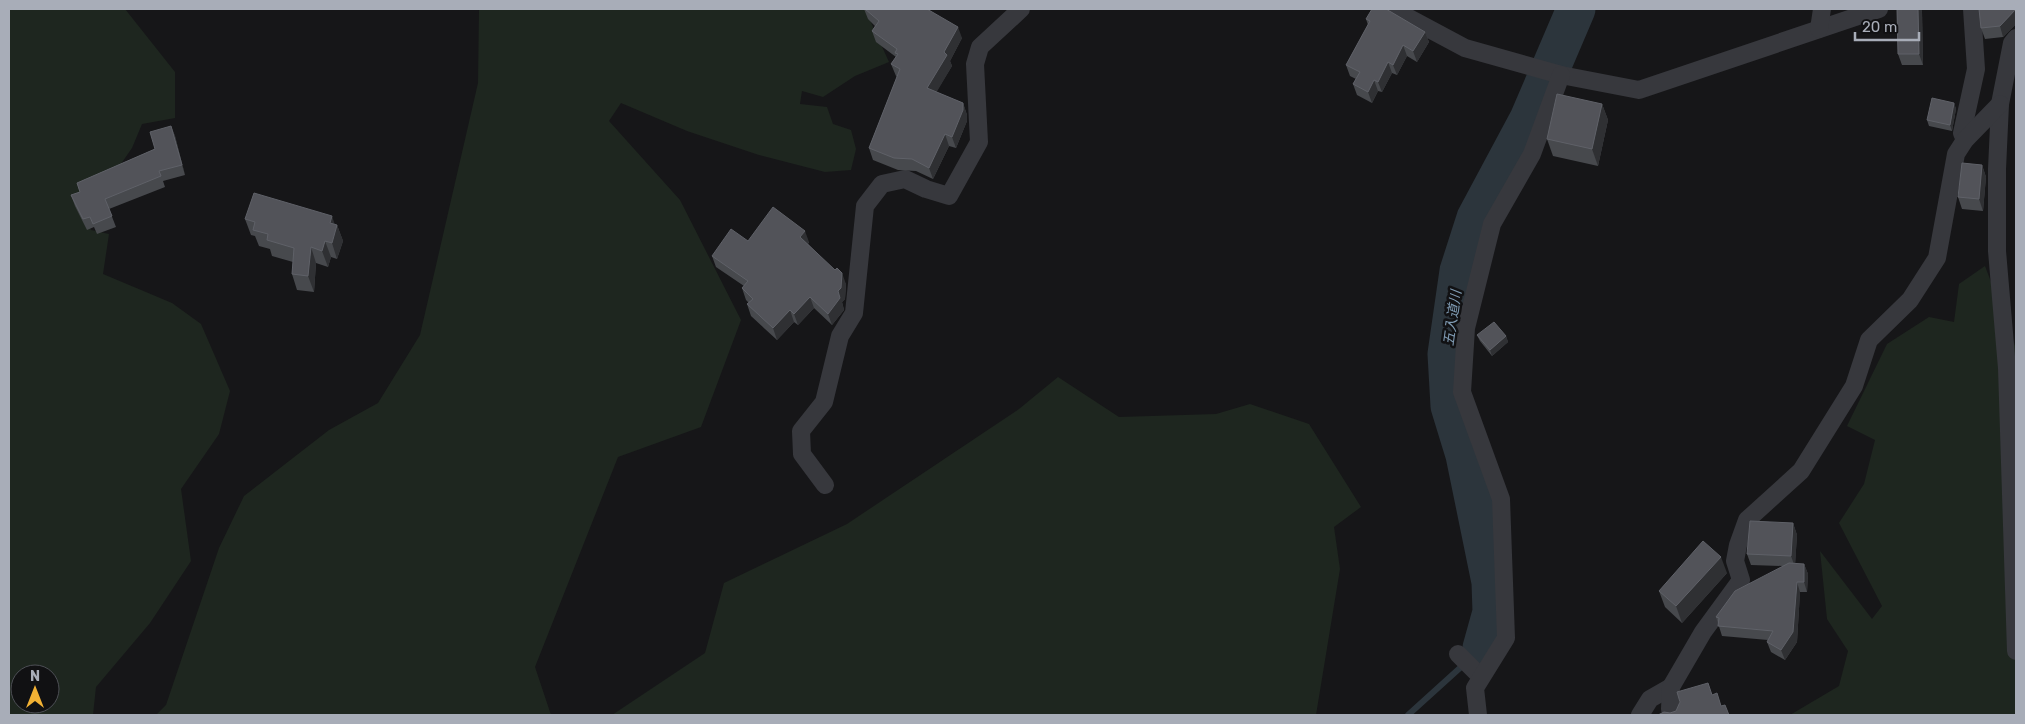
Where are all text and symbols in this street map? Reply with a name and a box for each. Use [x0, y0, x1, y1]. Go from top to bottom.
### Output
scale bar [1855, 10, 1919, 42]
text: 20 m [1862, 18, 1897, 36]
water label: 五入道川 [1440, 287, 1465, 347]
north arrow [10, 664, 60, 714]
text: N [30, 668, 40, 685]

